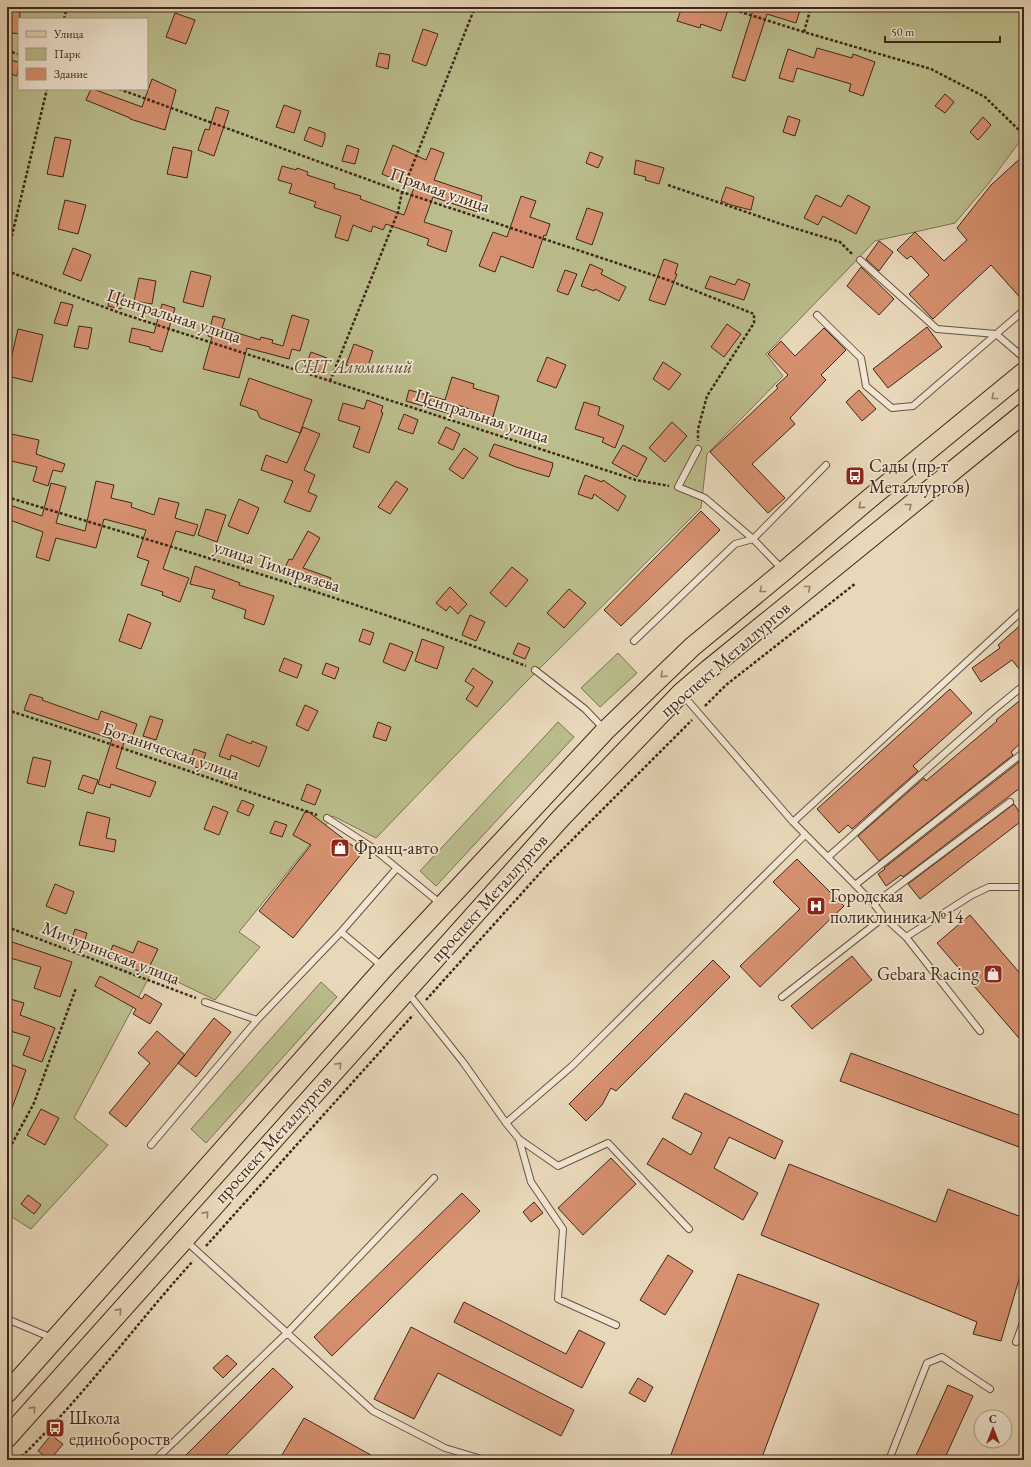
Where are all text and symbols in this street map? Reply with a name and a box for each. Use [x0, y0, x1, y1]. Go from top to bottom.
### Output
legend [18, 18, 148, 90]
scale bar [885, 18, 1000, 44]
text: 50 m [891, 24, 915, 40]
text: Улица [53, 26, 84, 42]
text: Парк [54, 46, 81, 62]
text: Здание [54, 66, 88, 82]
street label: Прямая улица [387, 162, 494, 218]
street label: Центральная улица [104, 283, 245, 348]
park label: СНТ Алюминий [294, 355, 412, 378]
street label: Центральная улица [412, 383, 553, 448]
one-way arrow [991, 392, 998, 399]
place label: Сады (пр-т Металлургов) [869, 454, 970, 498]
bus stop icon: Сады (пр-т Металлургов) [844, 465, 866, 487]
one-way arrow [858, 501, 865, 508]
one-way arrow [905, 503, 912, 510]
street label: улица Тимирязева [211, 534, 344, 597]
one-way arrow [759, 585, 766, 592]
one-way arrow [804, 585, 811, 592]
street label: проспект Металлургов [655, 596, 795, 721]
one-way arrow [660, 670, 668, 677]
street label: Ботаническая улица [99, 716, 244, 785]
street label: проспект Металлургов [425, 828, 553, 967]
place label: Франц-авто [354, 836, 439, 859]
shop icon: Франц-авто [329, 837, 351, 859]
place label: Городская поликлиника №14 [830, 884, 964, 928]
hospital icon: Городская поликлиника №14 [805, 895, 827, 917]
street label: Мичуринская улица [39, 916, 184, 990]
place label: Gebara Racing [877, 962, 979, 985]
shop icon: Gebara Racing [982, 963, 1004, 985]
one-way arrow [334, 1062, 342, 1070]
street label: проспект Металлургов [209, 1069, 337, 1208]
one-way arrow [201, 1211, 208, 1219]
one-way arrow [115, 1309, 122, 1316]
one-way arrow [28, 1406, 35, 1413]
place label: Школа единобороств [69, 1406, 170, 1450]
north arrow [973, 1409, 1013, 1449]
text: С [989, 1412, 997, 1426]
bus stop icon: Школа единобороств [44, 1417, 66, 1439]

